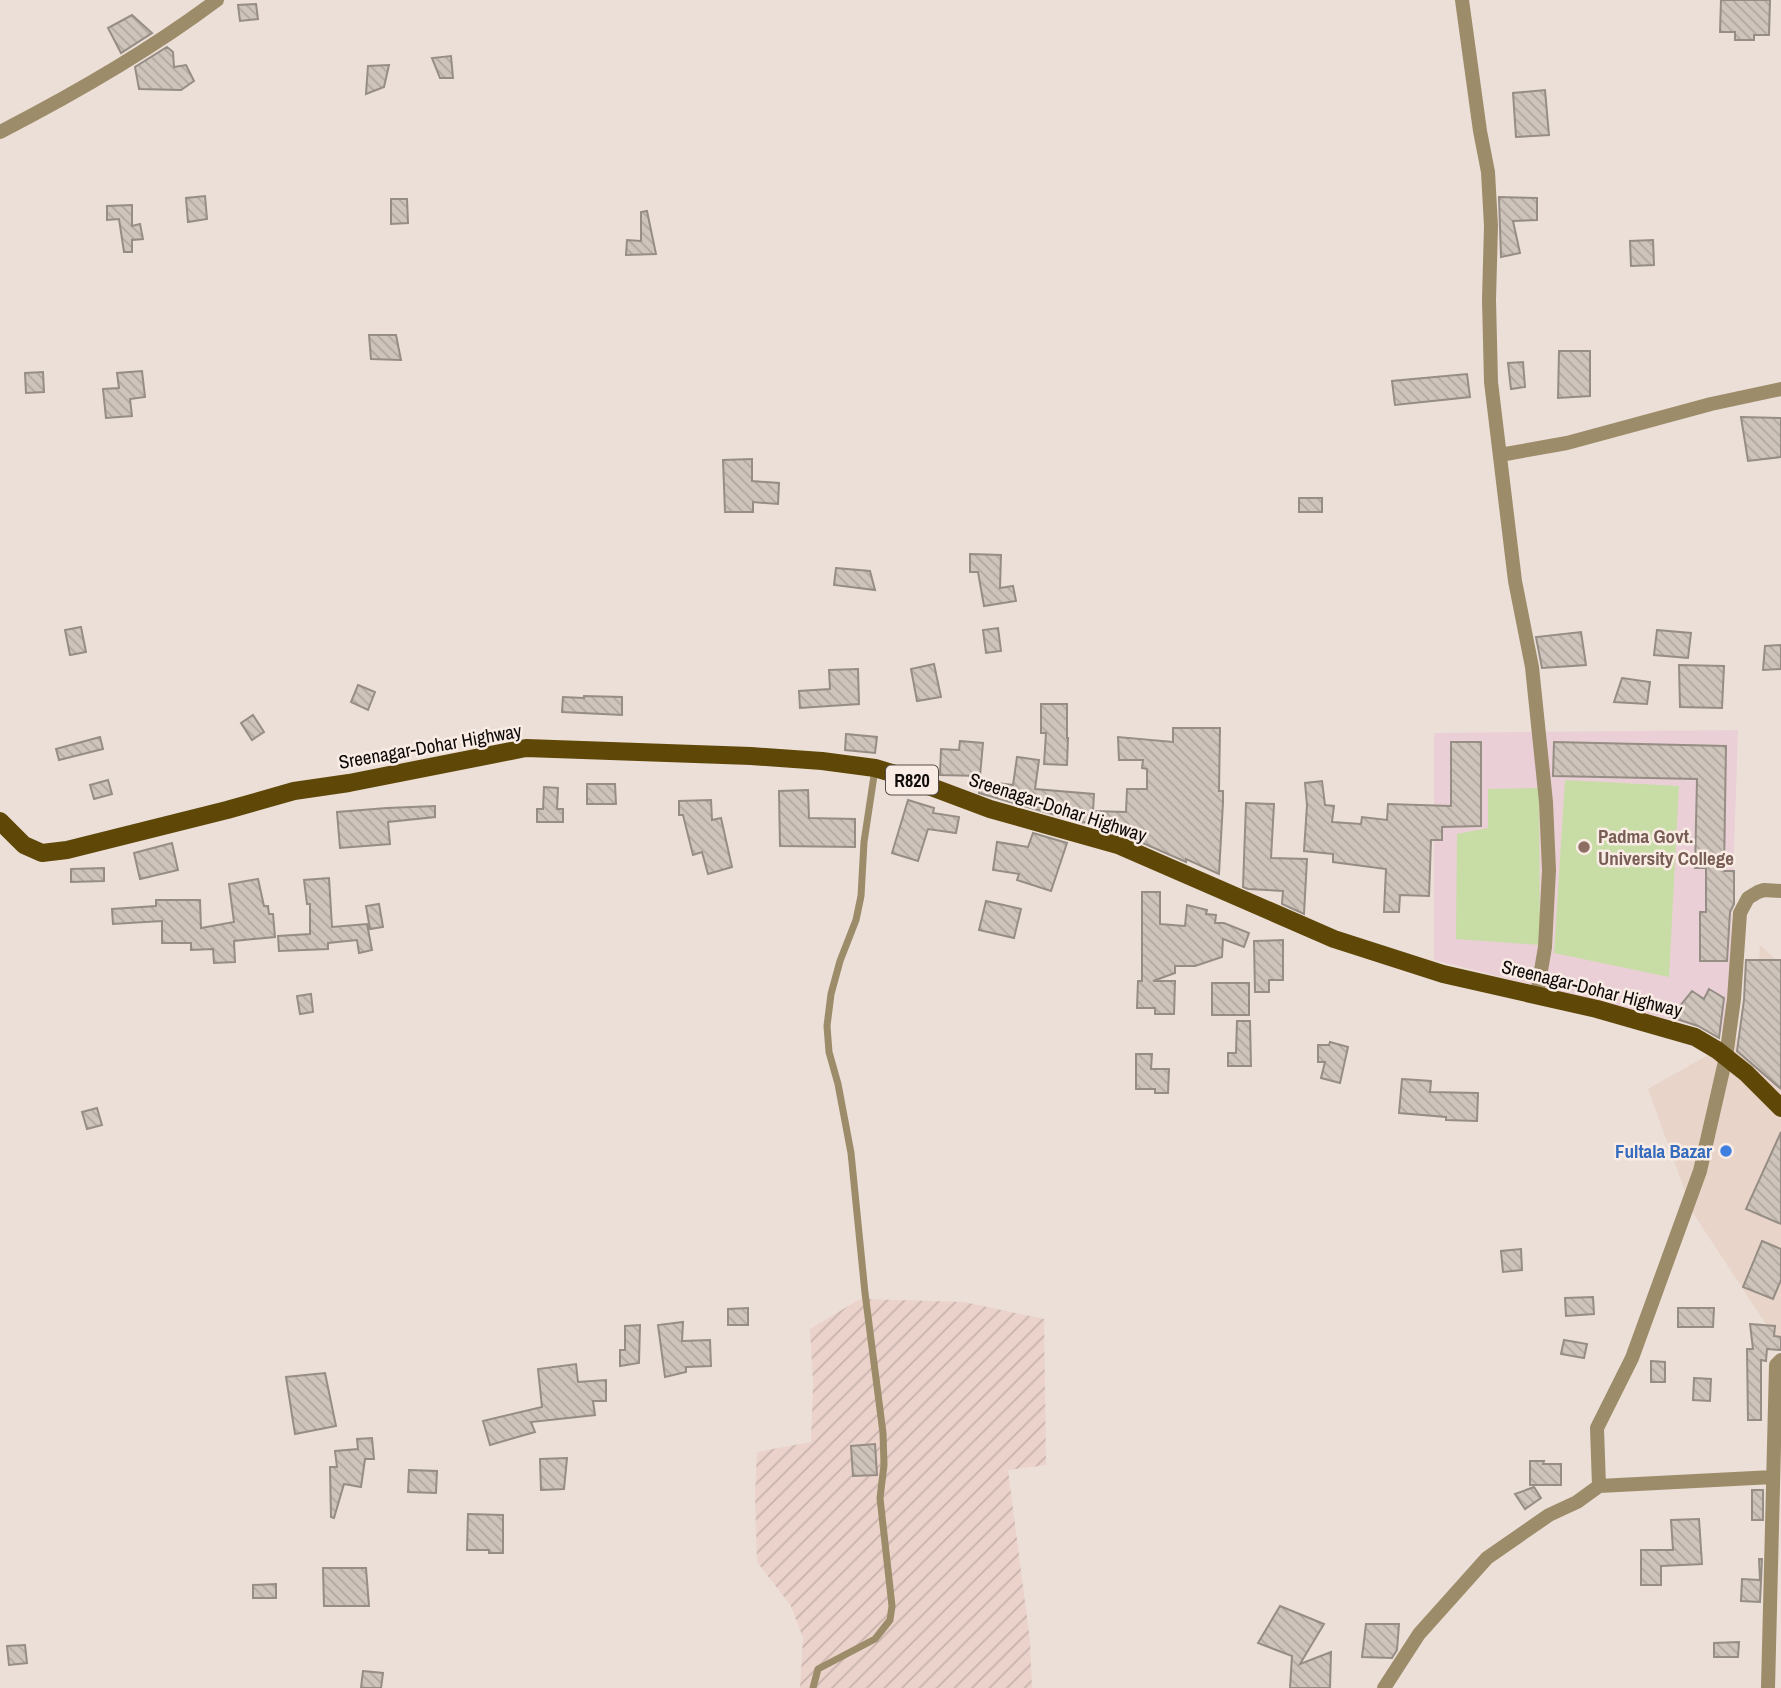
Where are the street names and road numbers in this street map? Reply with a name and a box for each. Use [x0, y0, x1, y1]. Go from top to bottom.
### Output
street label: Sreenagar-Dohar Highway [336, 717, 524, 775]
road number: R820 [886, 766, 938, 794]
street label: Sreenagar-Dohar Highway [966, 766, 1150, 848]
street label: Sreenagar-Dohar Highway [1499, 953, 1685, 1023]

